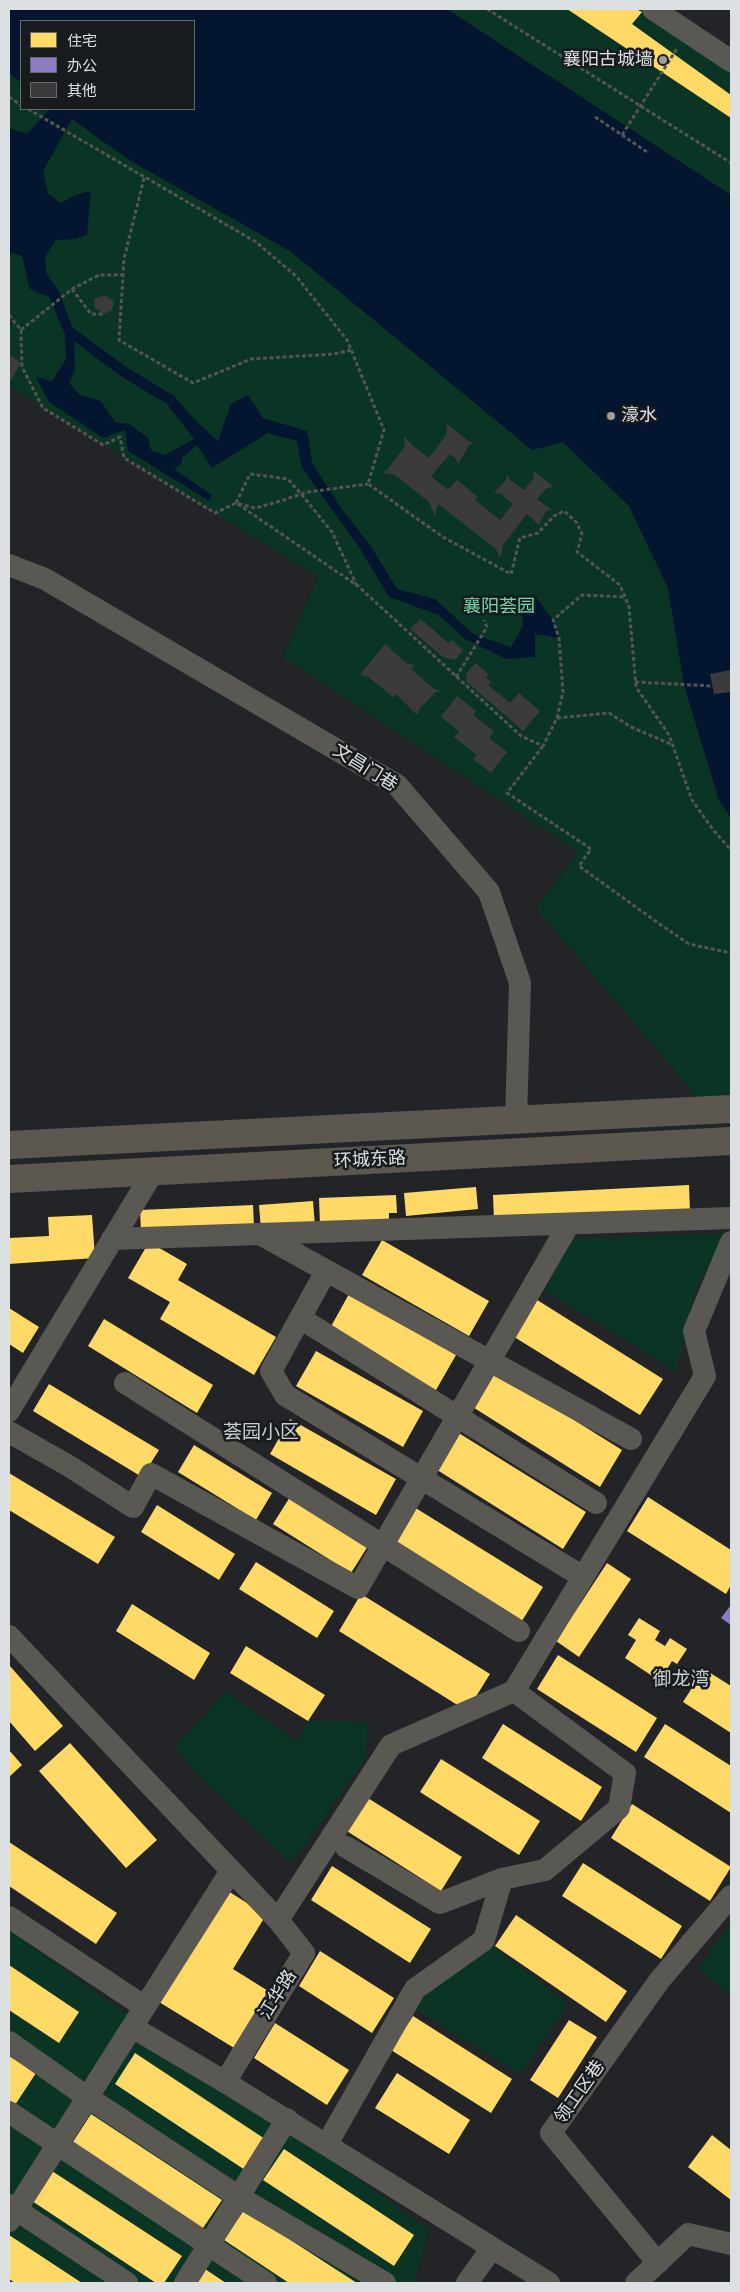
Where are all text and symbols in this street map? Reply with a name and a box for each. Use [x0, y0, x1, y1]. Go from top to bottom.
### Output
legend [20, 20, 195, 110]
text: 住宅 [67, 30, 97, 50]
place label: 襄阳古城墙 [563, 49, 653, 71]
marker: 襄阳古城墙 [657, 54, 669, 66]
text: 办公 [67, 55, 97, 75]
text: 其他 [67, 80, 97, 100]
place label: 濠水 [621, 405, 657, 427]
marker: 濠水 [605, 410, 617, 422]
park label: 襄阳荟园 [463, 596, 535, 618]
street label: 文昌门巷 [329, 740, 401, 796]
street label: 环城东路 [333, 1147, 407, 1173]
district label: 荟园小区 [223, 1422, 299, 1444]
district label: 御龙湾 [653, 1669, 709, 1691]
street label: 江华路 [255, 1966, 301, 2024]
street label: 领工区巷 [551, 2056, 609, 2128]

